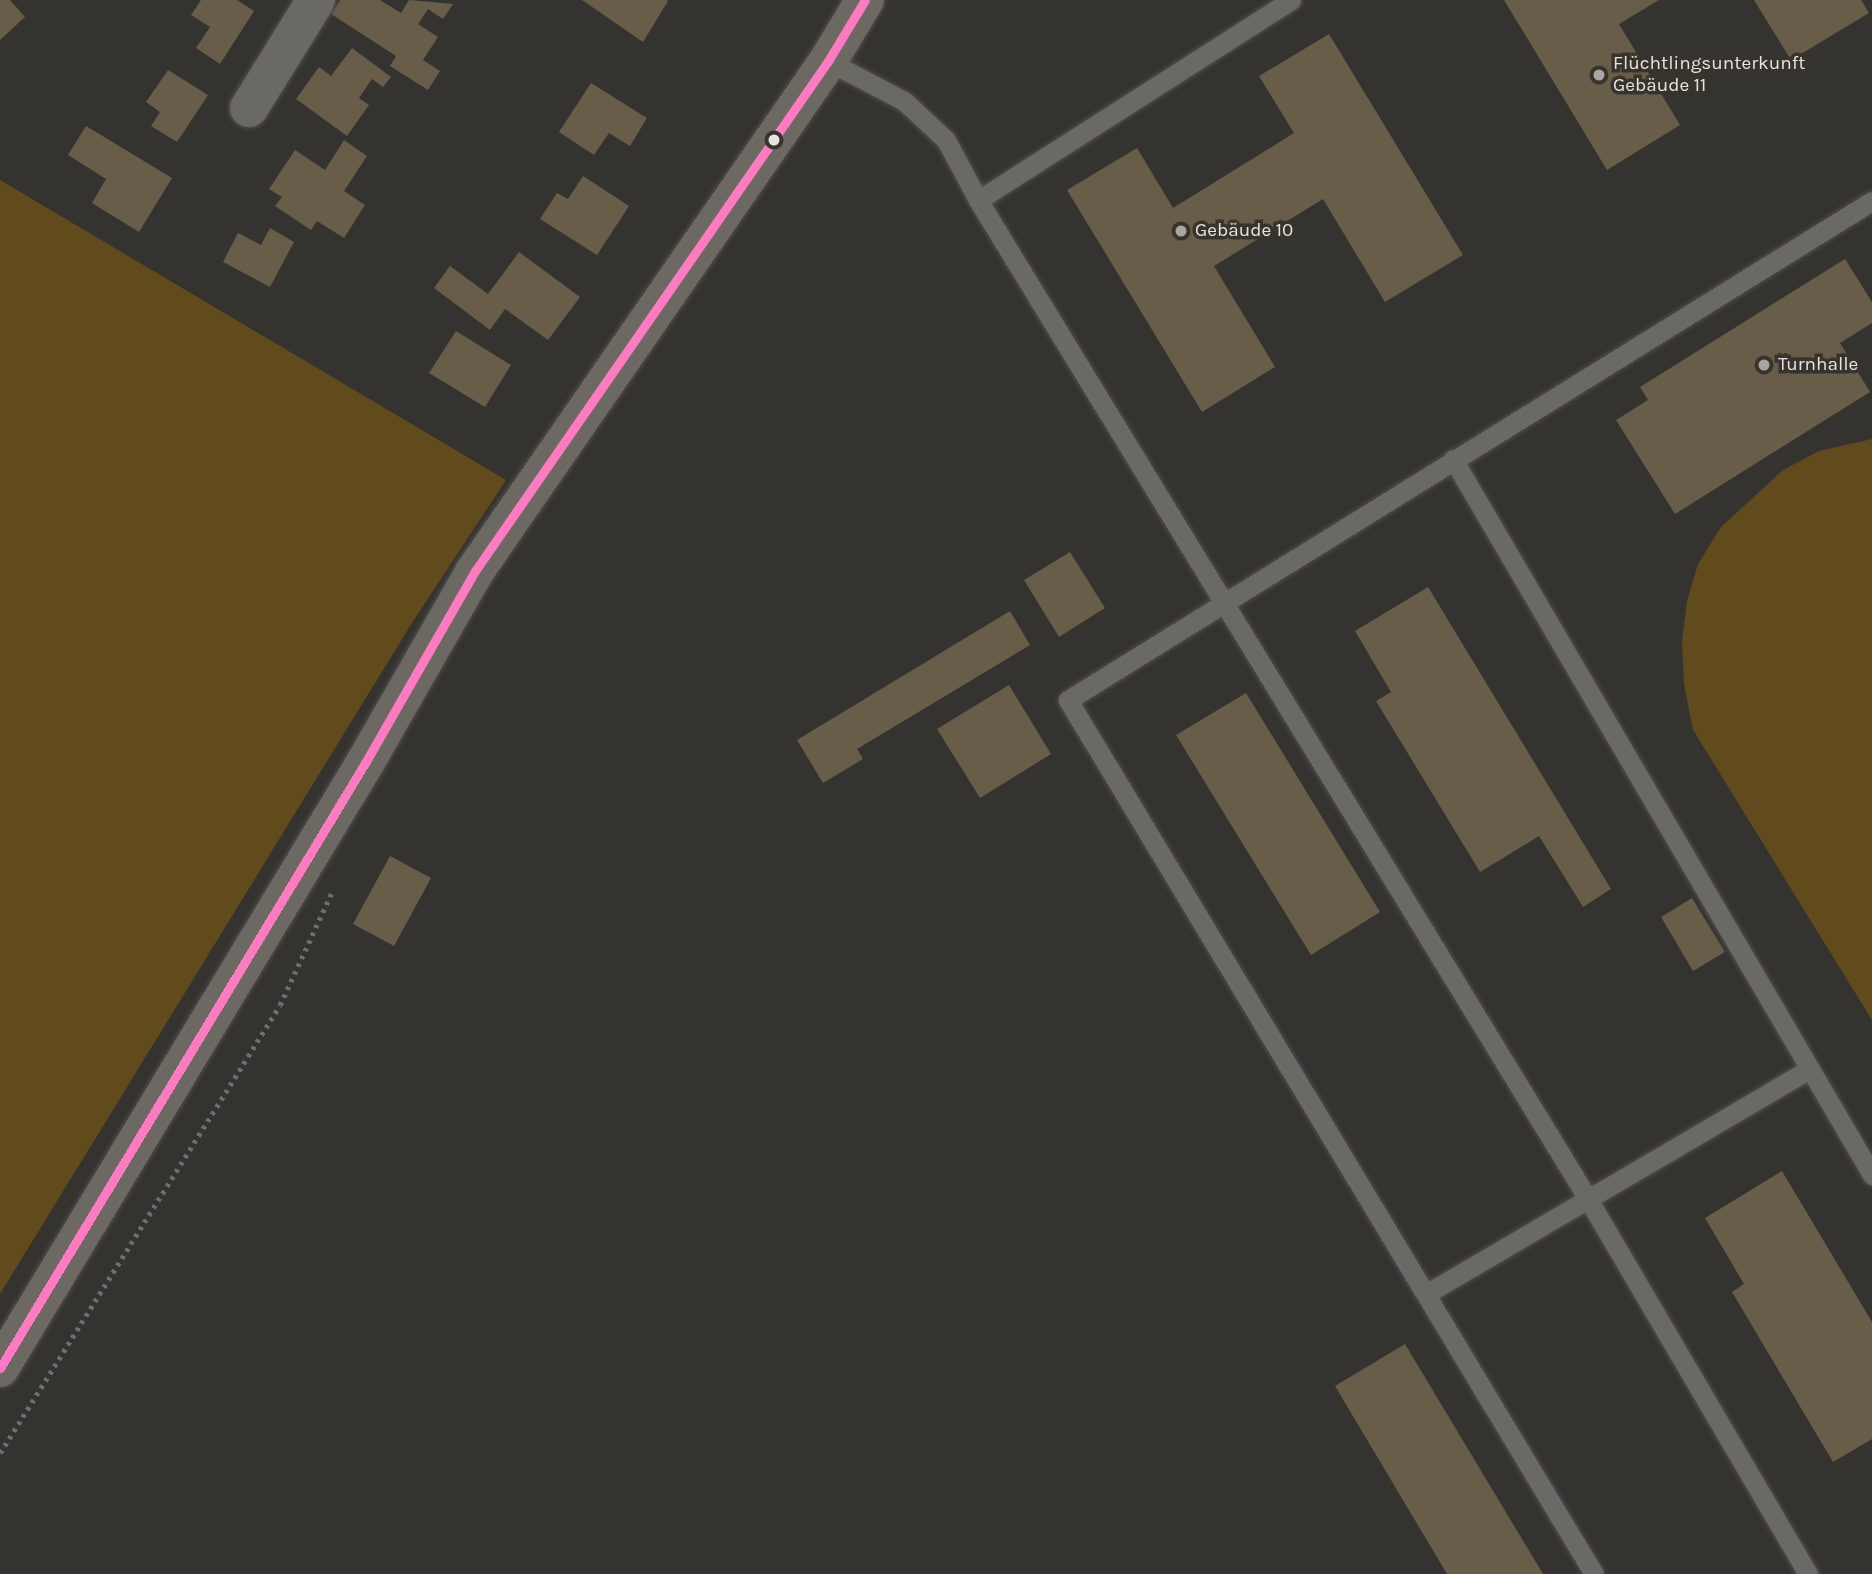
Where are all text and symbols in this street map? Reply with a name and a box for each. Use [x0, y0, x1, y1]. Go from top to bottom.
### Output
place label: Flüchtlingsunterkunft Gebäude 11 [1613, 53, 1805, 97]
marker: Flüchtlingsunterkunft Gebäude 11 [1591, 67, 1607, 83]
unlabelled marker [767, 133, 781, 147]
place label: Gebäude 10 [1195, 220, 1293, 242]
marker: Gebäude 10 [1173, 223, 1189, 239]
place label: Turnhalle [1778, 354, 1858, 376]
marker: Turnhalle [1756, 357, 1772, 373]

